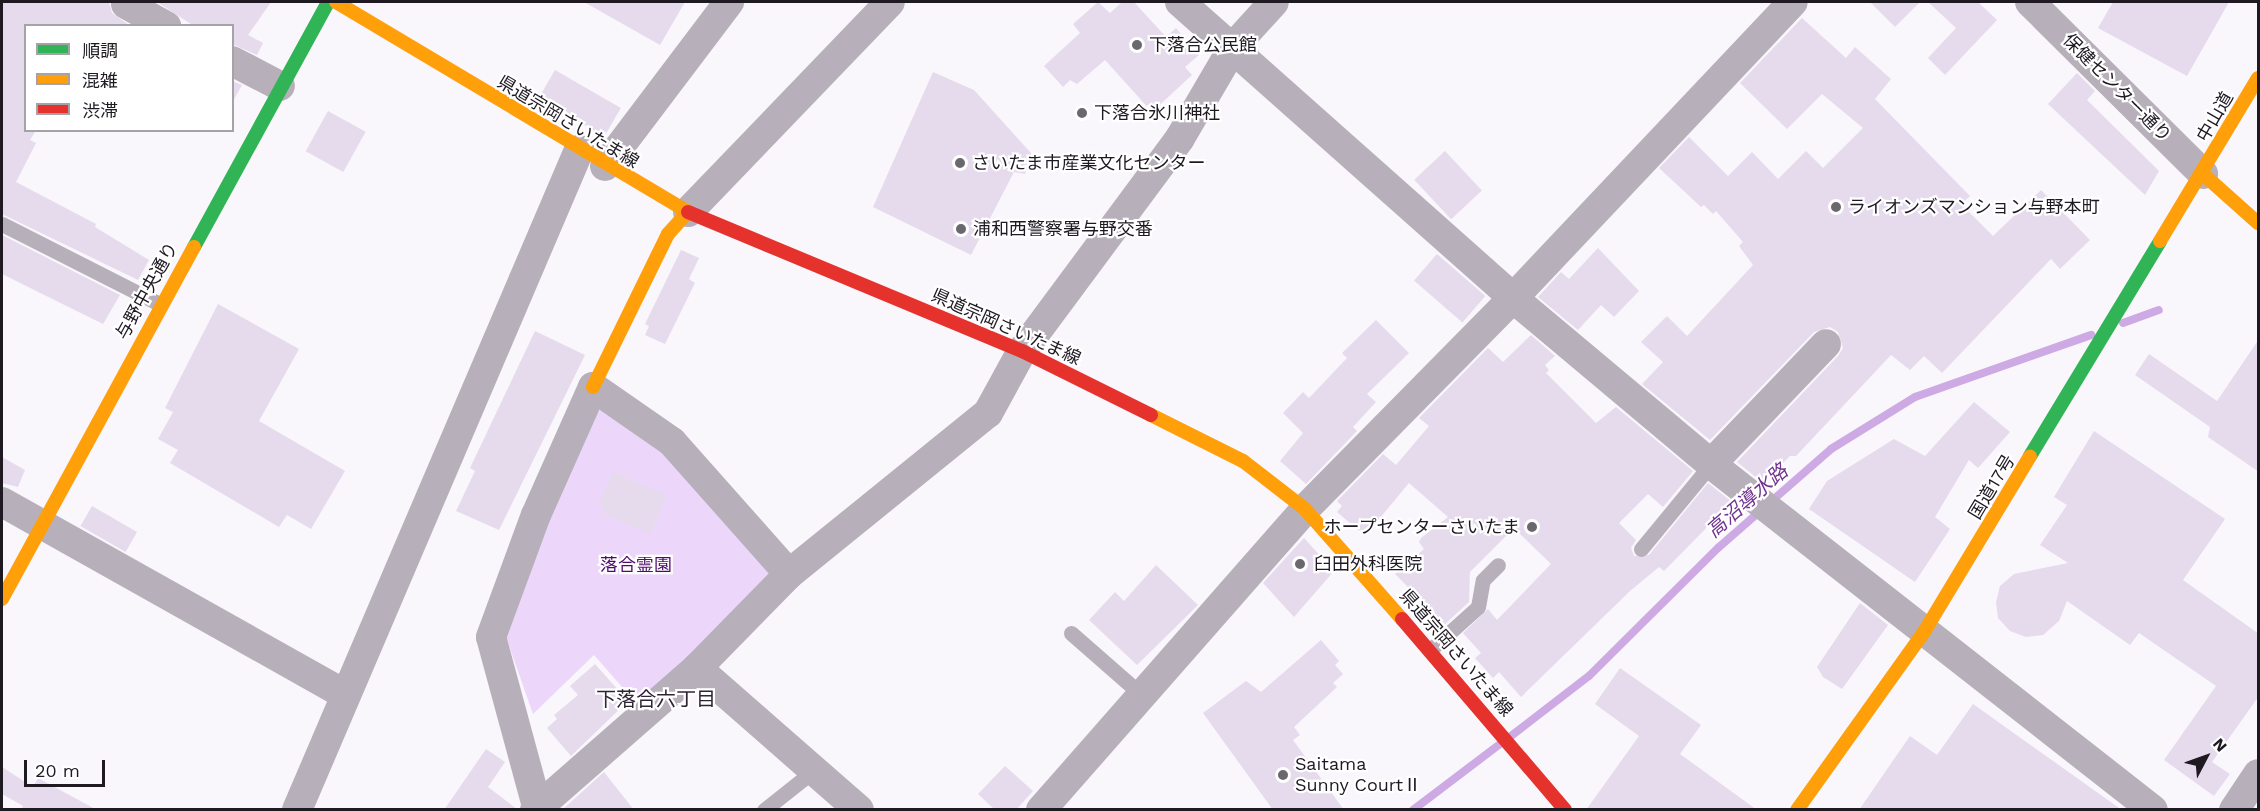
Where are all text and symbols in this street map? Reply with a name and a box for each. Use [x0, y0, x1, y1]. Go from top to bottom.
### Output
legend [24, 24, 234, 132]
street label: 保健センター通り [2058, 29, 2176, 147]
place label: 下落合公民館 [1149, 34, 1257, 56]
marker: 下落合公民館 [1130, 38, 1144, 52]
text: 順調 [82, 40, 118, 61]
text: 混雑 [82, 70, 118, 91]
street label: 県道宗岡さいたま線 [493, 71, 643, 173]
street label: 中山道 [2192, 88, 2238, 146]
text: 渋滞 [82, 100, 118, 121]
place label: 下落合氷川神社 [1094, 102, 1220, 124]
marker: 下落合氷川神社 [1075, 106, 1089, 120]
place label: さいたま市産業文化センター [972, 152, 1206, 174]
marker: さいたま市産業文化センター [953, 156, 967, 170]
place label: ライオンズマンション与野本町 [1848, 196, 2100, 218]
marker: ライオンズマンション与野本町 [1829, 200, 1843, 214]
place label: 浦和西警察署与野交番 [973, 218, 1153, 240]
marker: 浦和西警察署与野交番 [954, 222, 968, 236]
street label: 与野中央通り [111, 239, 183, 343]
street label: 県道宗岡さいたま線 [928, 284, 1084, 370]
street label: 国道17号 [1964, 451, 2020, 523]
water label: 高沼導水路 [1701, 459, 1793, 543]
place label: ホープセンターさいたま [1322, 516, 1520, 538]
marker: ホープセンターさいたま [1525, 520, 1539, 534]
place label: 臼田外科医院 [1314, 553, 1422, 575]
park label: 落合霊園 [600, 554, 672, 576]
marker: 臼田外科医院 [1291, 555, 1309, 573]
street label: 県道宗岡さいたま線 [1395, 585, 1517, 721]
district label: 下落合六丁目 [596, 687, 716, 711]
north arrow [2176, 727, 2236, 787]
text: N [2209, 734, 2231, 756]
scale bar [27, 748, 108, 786]
place label: Saitama Sunny CourtⅡ [1295, 754, 1422, 796]
text: 20 m [35, 760, 80, 781]
marker: Saitama Sunny CourtⅡ [1276, 768, 1290, 782]

